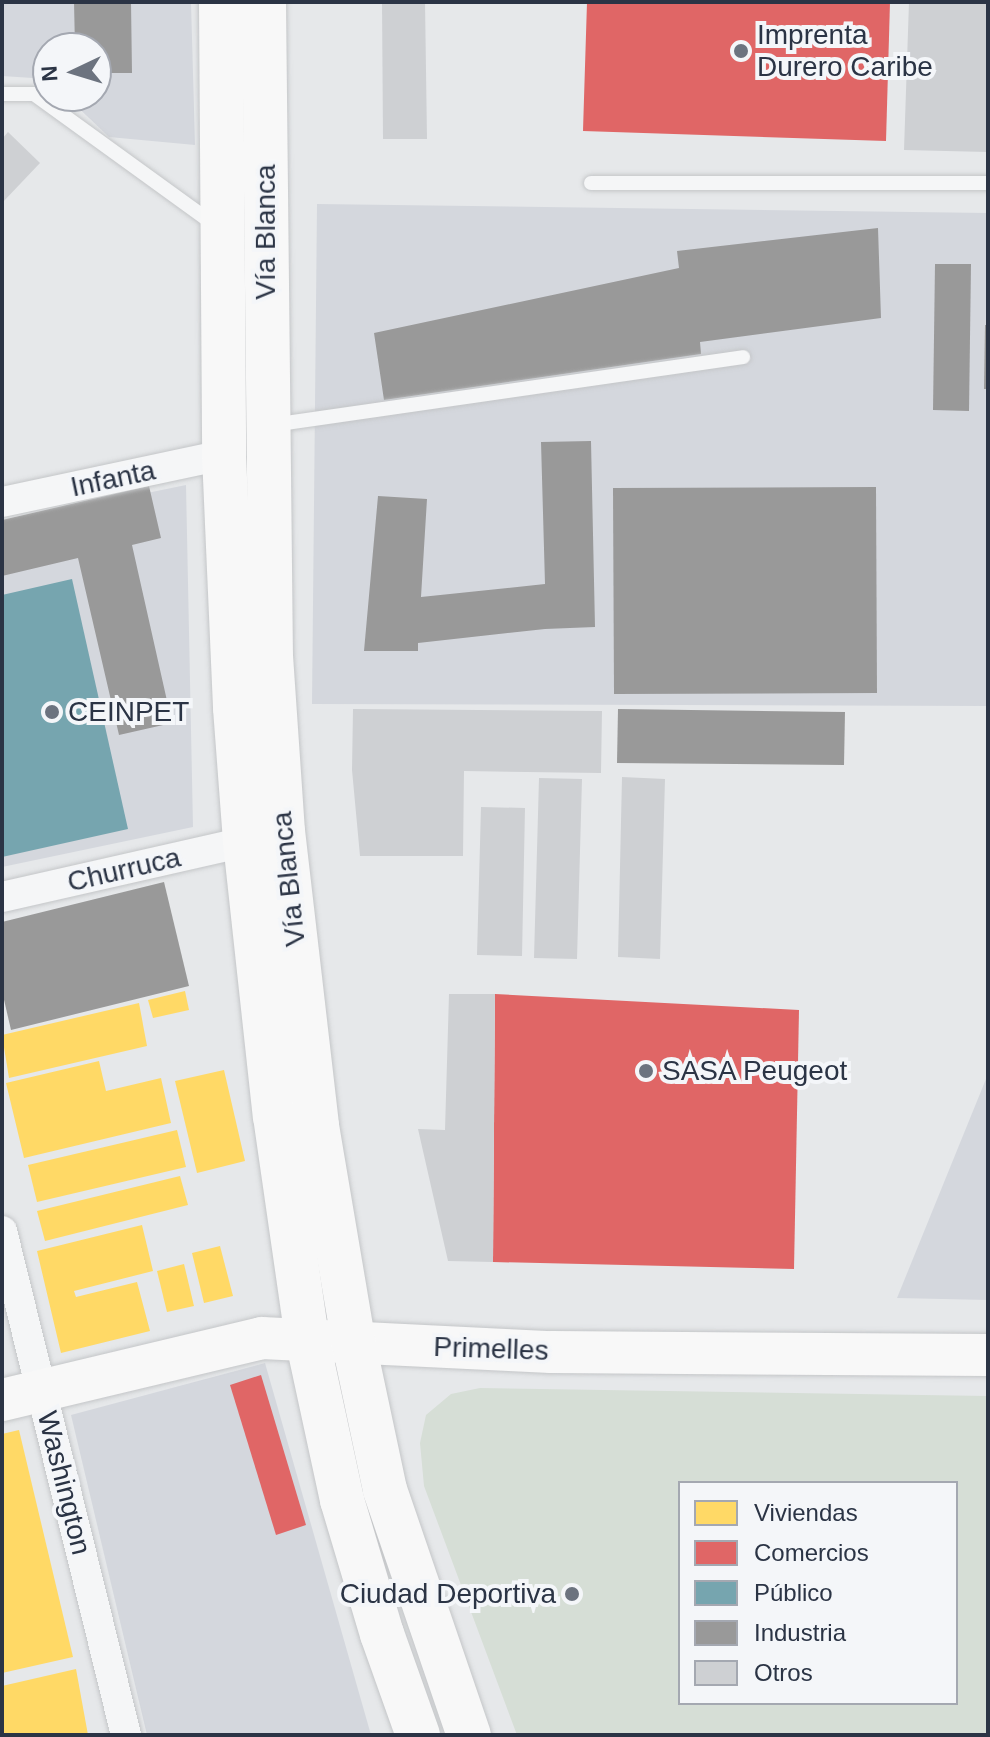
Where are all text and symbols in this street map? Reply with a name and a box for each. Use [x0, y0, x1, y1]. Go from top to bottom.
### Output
place label: Imprenta Durero Caribe [757, 18, 933, 84]
north arrow [32, 32, 112, 112]
marker: Imprenta Durero Caribe [732, 42, 750, 60]
text: N [37, 65, 63, 82]
street label: Vía Blanca [249, 164, 283, 300]
street label: Infanta [68, 454, 158, 504]
place label: CEINPET [68, 695, 189, 729]
marker: CEINPET [43, 703, 61, 721]
street label: Vía Blanca [265, 810, 313, 948]
street label: Churruca [64, 841, 184, 899]
place label: SASA Peugeot [662, 1054, 849, 1088]
marker: SASA Peugeot [637, 1062, 655, 1080]
street label: Primelles [433, 1330, 549, 1368]
street label: Washington [30, 1408, 98, 1558]
legend [678, 1481, 958, 1705]
text: Viviendas [754, 1499, 858, 1526]
text: Comercios [754, 1539, 869, 1566]
place label: Ciudad Deportiva [340, 1577, 556, 1611]
text: Público [754, 1579, 833, 1606]
marker: Ciudad Deportiva [563, 1585, 581, 1603]
text: Industria [754, 1619, 846, 1646]
text: Otros [754, 1659, 813, 1686]

